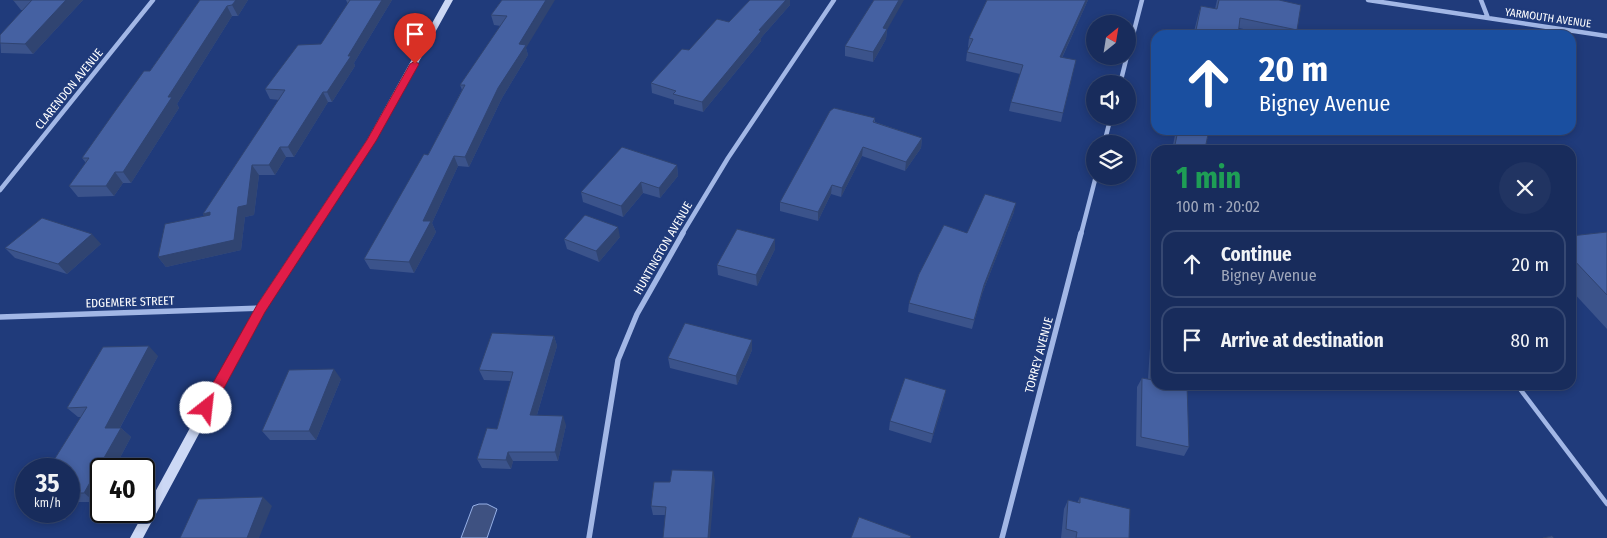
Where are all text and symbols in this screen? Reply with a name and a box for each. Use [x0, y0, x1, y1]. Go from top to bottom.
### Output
street label: YARMOUTH AVENUE [1504, 6, 1592, 30]
pin [394, 13, 436, 64]
north arrow [1086, 15, 1136, 65]
map controls [1086, 15, 1136, 185]
icon: arrive [401, 20, 429, 48]
street label: CLARENDON AVENUE [32, 46, 106, 132]
text: 20 m [1259, 48, 1328, 90]
icon: ahead [1176, 50, 1241, 115]
button: sound [1086, 75, 1136, 125]
text: Bigney Avenue [1259, 90, 1390, 117]
button: layers [1086, 135, 1136, 185]
text: 1 min [1176, 160, 1241, 196]
button: close [1499, 162, 1551, 214]
text: 100 m · 20:02 [1176, 197, 1260, 216]
street label: HUNTINGTON AVENUE [631, 199, 695, 297]
text: Continue [1221, 243, 1292, 266]
icon: ahead [1178, 250, 1206, 278]
text: 20 m [1512, 253, 1549, 276]
text: Bigney Avenue [1221, 266, 1317, 285]
street label: EDGEMERE STREET [85, 293, 175, 311]
street label: TORREY AVENUE [1022, 315, 1056, 394]
icon: arrive [1178, 326, 1206, 354]
text: Arrive at destination [1221, 329, 1384, 352]
text: 80 m [1511, 329, 1549, 352]
position arrow [179, 381, 231, 433]
speed limit sign: 40 [90, 458, 155, 523]
text: 35 [35, 469, 60, 499]
text: km/h [34, 496, 61, 510]

